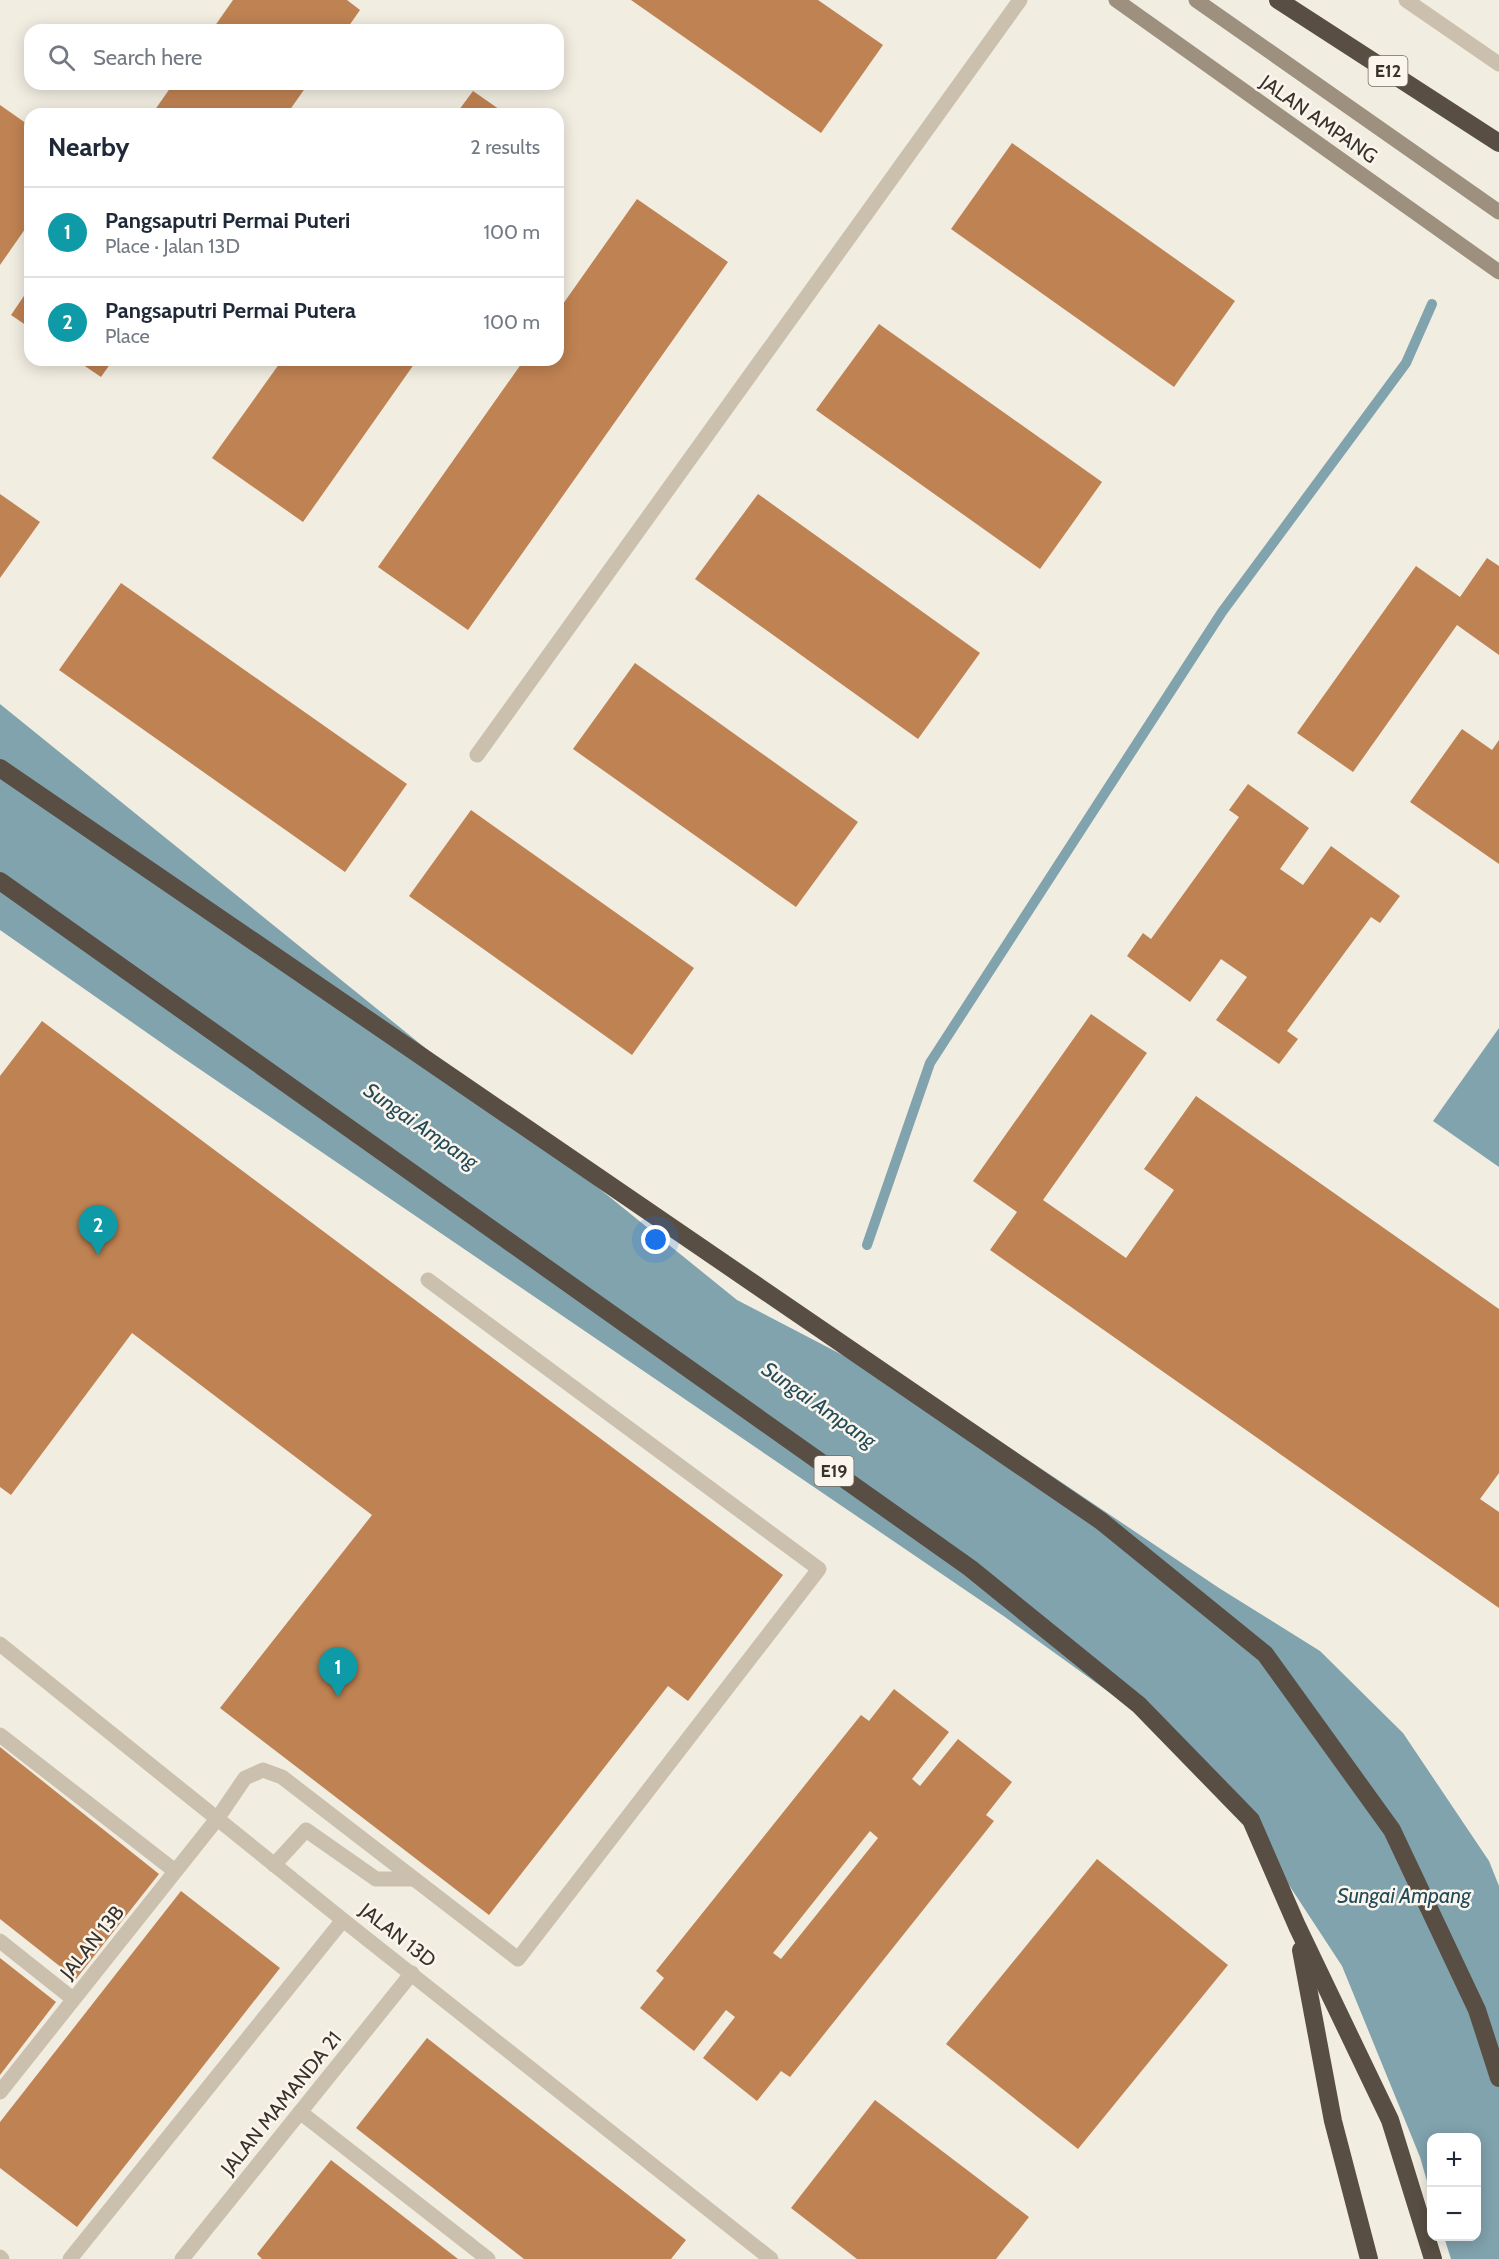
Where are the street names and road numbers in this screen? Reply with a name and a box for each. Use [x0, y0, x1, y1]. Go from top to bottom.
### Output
road number: E12 [1368, 56, 1408, 86]
street label: JALAN AMPANG [1255, 69, 1382, 168]
road number: E19 [814, 1456, 854, 1486]
street label: JALAN 13D [354, 1897, 441, 1972]
street label: JALAN 13B [54, 1900, 129, 1984]
street label: JALAN MAMANDA 21 [215, 2026, 346, 2180]

